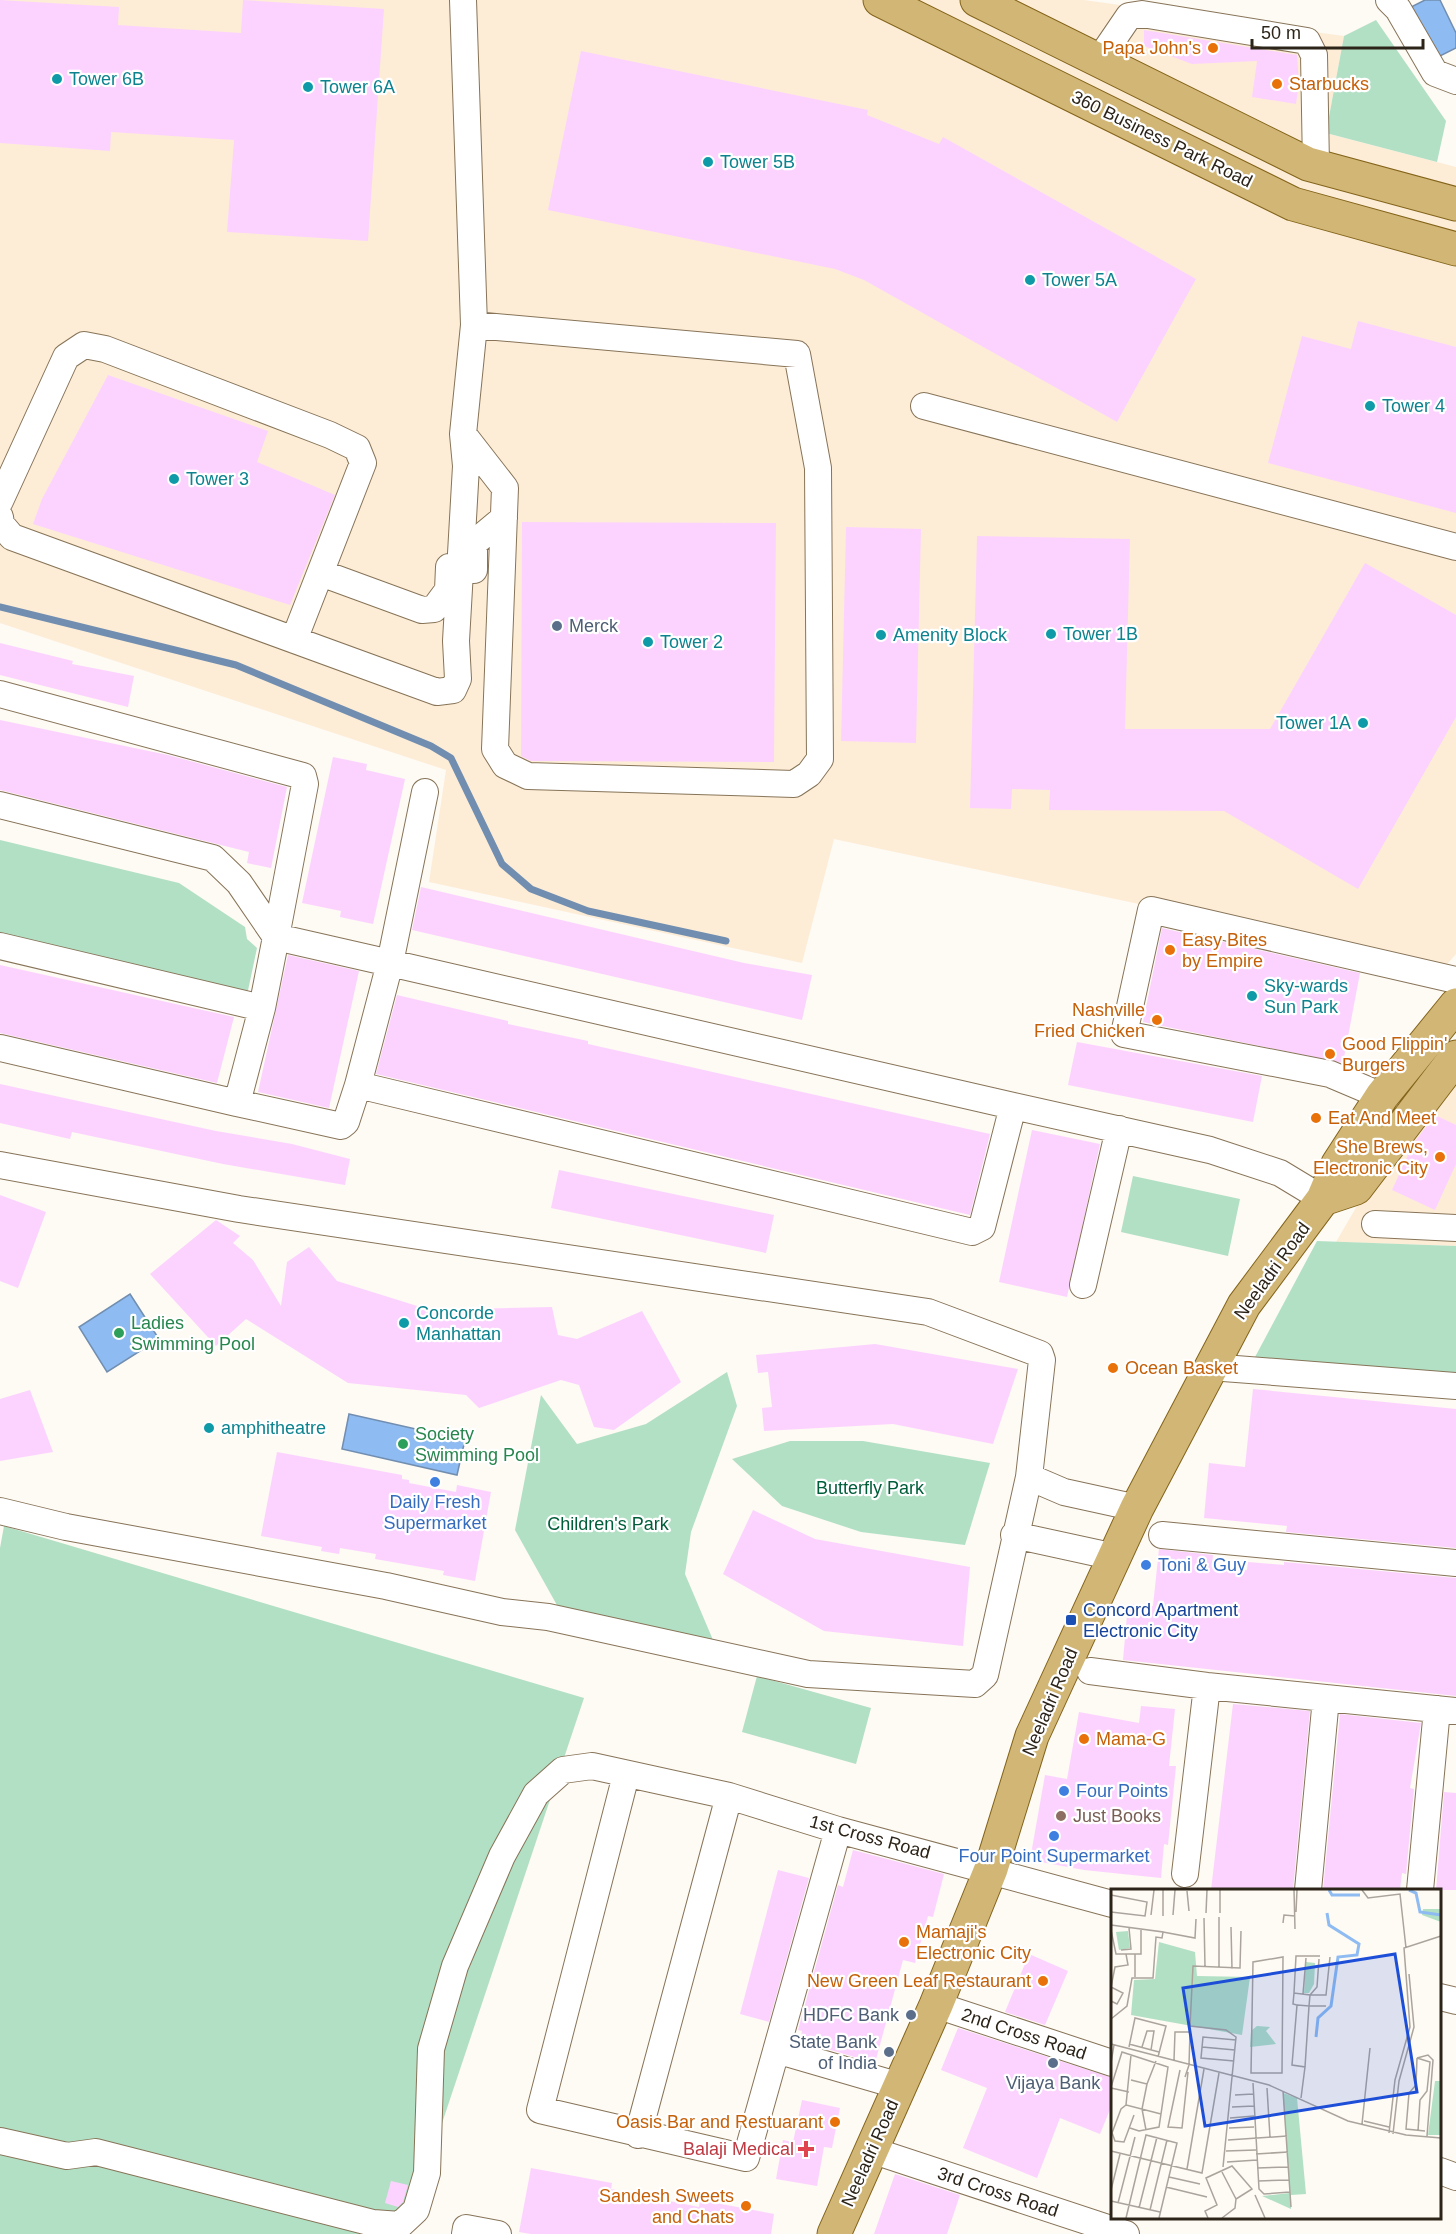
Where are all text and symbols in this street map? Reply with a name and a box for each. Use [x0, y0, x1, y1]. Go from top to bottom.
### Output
scale bar [1252, 12, 1423, 50]
text: 50 m [1261, 23, 1301, 43]
place label: Papa John's [1102, 38, 1201, 58]
marker: Papa John's [1206, 41, 1220, 55]
place label: Tower 6B [69, 69, 144, 89]
marker: Tower 6B [50, 72, 64, 86]
place label: Starbucks [1289, 74, 1369, 94]
place label: Tower 6A [320, 77, 395, 97]
marker: Starbucks [1270, 77, 1284, 91]
marker: Tower 6A [301, 80, 315, 94]
street label: 360 Business Park Road [1069, 87, 1255, 191]
place label: Tower 5B [720, 152, 795, 172]
marker: Tower 5B [701, 155, 715, 169]
place label: Tower 5A [1042, 270, 1117, 290]
marker: Tower 5A [1023, 273, 1037, 287]
place label: Tower 4 [1382, 396, 1445, 416]
marker: Tower 4 [1363, 399, 1377, 413]
place label: Tower 3 [186, 469, 249, 489]
marker: Tower 3 [167, 472, 181, 486]
place label: Merck [569, 616, 619, 636]
marker: Merck [550, 619, 564, 633]
place label: Tower 1B [1063, 624, 1138, 644]
place label: Amenity Block [893, 625, 1008, 645]
marker: Tower 1B [1044, 627, 1058, 641]
marker: Amenity Block [874, 628, 888, 642]
place label: Tower 2 [660, 632, 723, 652]
marker: Tower 2 [641, 635, 655, 649]
place label: Tower 1A [1276, 713, 1351, 733]
marker: Tower 1A [1356, 716, 1370, 730]
place label: Easy Bites by Empire [1182, 930, 1267, 971]
marker: Easy Bites by Empire [1163, 943, 1177, 957]
place label: Sky-wards Sun Park [1264, 976, 1348, 1017]
marker: Sky-wards Sun Park [1245, 989, 1259, 1003]
place label: Nashville Fried Chicken [1034, 1000, 1145, 1041]
marker: Nashville Fried Chicken [1150, 1013, 1164, 1027]
place label: Good Flippin' Burgers [1342, 1034, 1448, 1075]
marker: Good Flippin' Burgers [1323, 1047, 1337, 1061]
place label: Eat And Meet [1328, 1108, 1436, 1128]
marker: Eat And Meet [1309, 1111, 1323, 1125]
place label: She Brews, Electronic City [1313, 1137, 1428, 1178]
marker: She Brews, Electronic City [1433, 1150, 1447, 1164]
street label: Neeladri Road [1230, 1219, 1314, 1323]
place label: Concorde Manhattan [416, 1303, 501, 1344]
place label: Ladies Swimming Pool [131, 1313, 255, 1354]
marker: Concorde Manhattan [397, 1316, 411, 1330]
marker: Ladies Swimming Pool [112, 1326, 126, 1340]
place label: Ocean Basket [1125, 1358, 1238, 1378]
marker: Ocean Basket [1106, 1361, 1120, 1375]
place label: amphitheatre [221, 1418, 326, 1438]
marker: amphitheatre [202, 1421, 216, 1435]
place label: Society Swimming Pool [415, 1424, 539, 1465]
marker: Society Swimming Pool [396, 1437, 410, 1451]
marker: Daily Fresh Supermarket [428, 1475, 442, 1489]
park label: Butterfly Park [816, 1478, 925, 1498]
place label: Daily Fresh Supermarket [383, 1492, 487, 1533]
park label: Children's Park [547, 1514, 670, 1534]
place label: Toni & Guy [1158, 1555, 1246, 1575]
marker: Toni & Guy [1139, 1558, 1153, 1572]
place label: Concord Apartment Electronic City [1083, 1600, 1238, 1641]
marker: Concord Apartment Electronic City [1064, 1613, 1078, 1627]
street label: Neeladri Road [1018, 1645, 1082, 1759]
place label: Mama-G [1096, 1729, 1166, 1749]
marker: Mama-G [1077, 1732, 1091, 1746]
place label: Four Points [1076, 1781, 1168, 1801]
marker: Four Points [1057, 1784, 1071, 1798]
place label: Just Books [1073, 1806, 1161, 1826]
marker: Just Books [1054, 1809, 1068, 1823]
street label: 1st Cross Road [807, 1811, 933, 1863]
marker: Four Point Supermarket [1047, 1829, 1061, 1843]
place label: Four Point Supermarket [958, 1846, 1150, 1866]
inset map [1111, 1889, 1441, 2219]
place label: Mamaji's Electronic City [916, 1922, 1031, 1963]
marker: Mamaji's Electronic City [897, 1935, 911, 1949]
place label: New Green Leaf Restaurant [807, 1971, 1031, 1991]
marker: New Green Leaf Restaurant [1036, 1974, 1050, 1988]
street label: 2nd Cross Road [959, 2004, 1089, 2064]
place label: HDFC Bank [803, 2005, 900, 2025]
marker: HDFC Bank [904, 2008, 918, 2022]
place label: State Bank of India [789, 2032, 878, 2073]
marker: State Bank of India [882, 2045, 896, 2059]
marker: Vijaya Bank [1046, 2056, 1060, 2070]
place label: Vijaya Bank [1006, 2073, 1101, 2093]
street label: Neeladri Road [837, 2096, 903, 2210]
place label: Oasis Bar and Restuarant [616, 2112, 823, 2132]
marker: Oasis Bar and Restuarant [828, 2115, 842, 2129]
place label: Balaji Medical [683, 2139, 794, 2159]
marker: Balaji Medical [799, 2142, 813, 2156]
street label: 3rd Cross Road [935, 2163, 1061, 2221]
place label: Sandesh Sweets and Chats [599, 2186, 734, 2227]
marker: Sandesh Sweets and Chats [739, 2199, 753, 2213]

